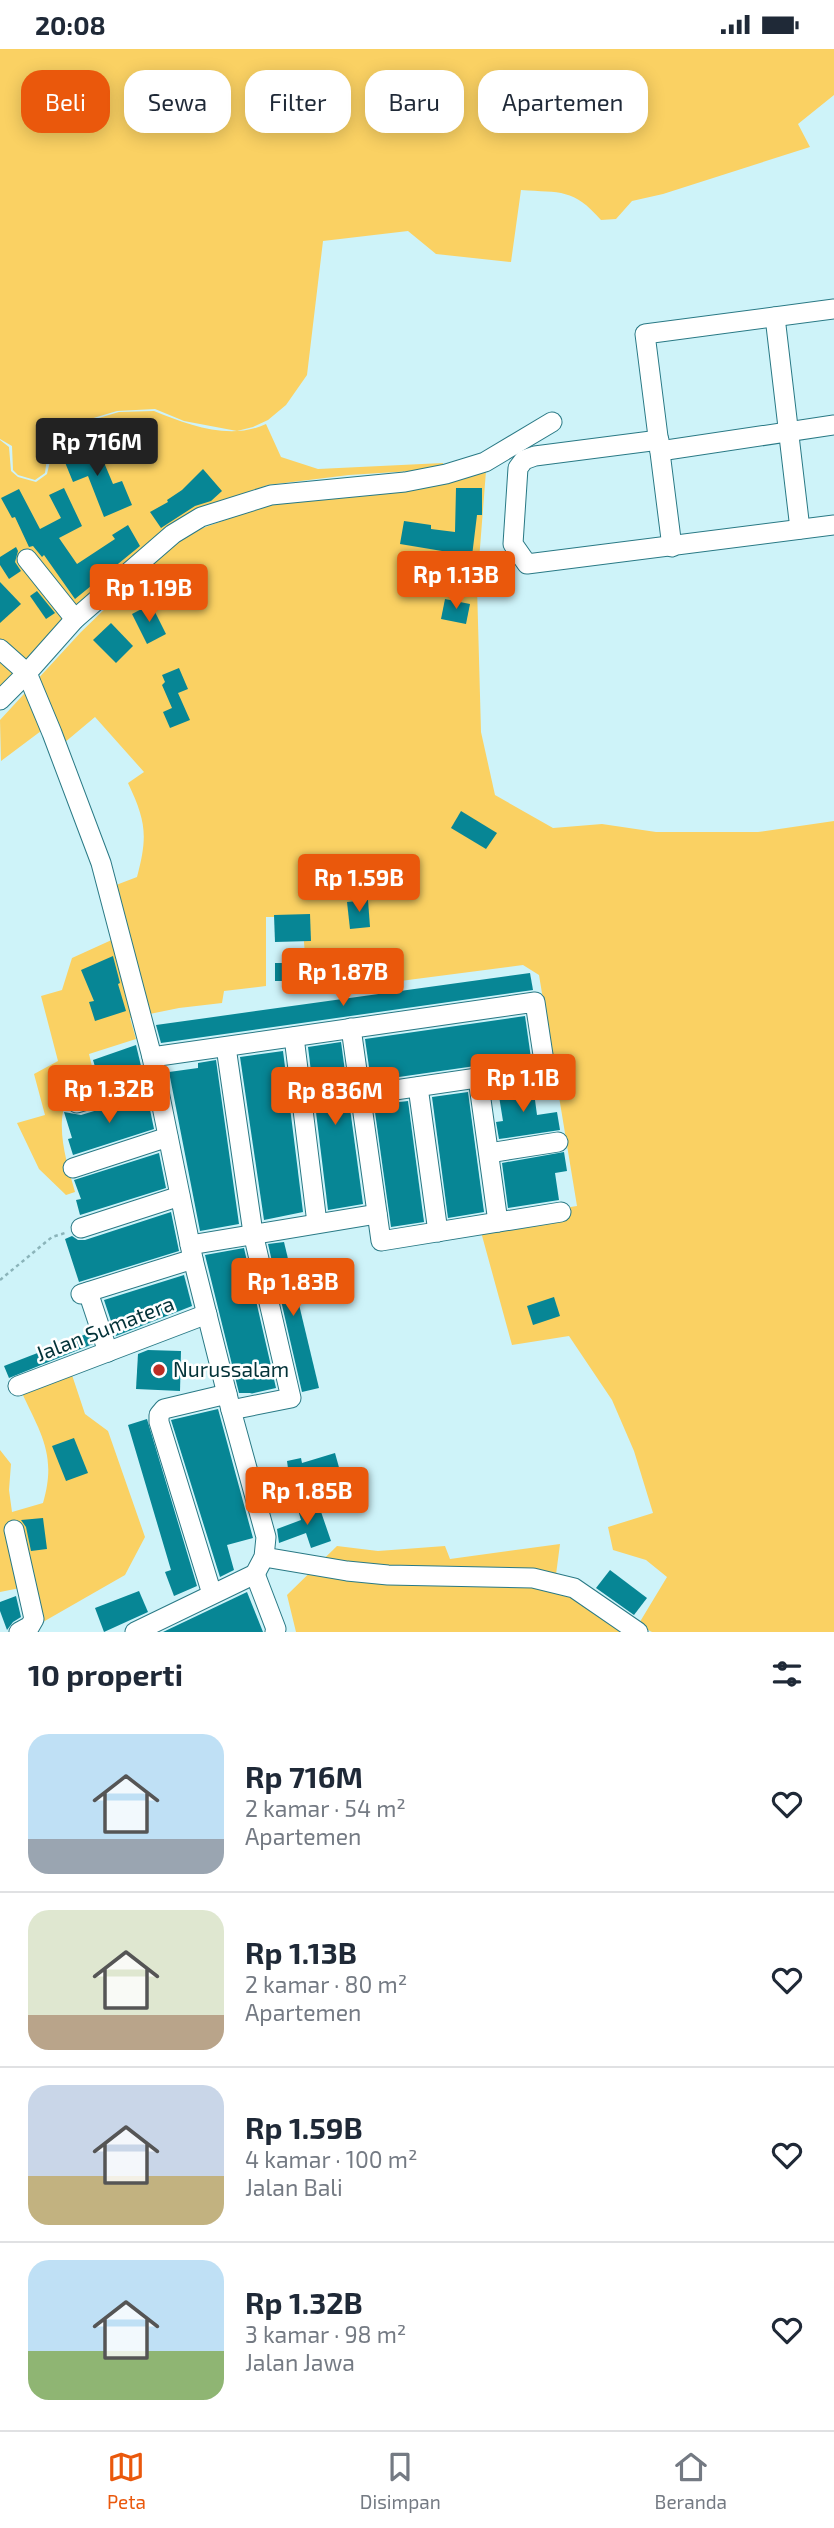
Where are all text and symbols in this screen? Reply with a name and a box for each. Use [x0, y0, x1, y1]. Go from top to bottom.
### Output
text: 20:08 [35, 9, 106, 40]
chip: Beli [21, 70, 110, 133]
chip: Sewa [124, 70, 231, 133]
chip: Filter [245, 70, 351, 133]
chip: Baru [365, 70, 464, 133]
chip: Apartemen [478, 70, 648, 133]
pin: Rp 716M [32, 419, 162, 478]
text: Rp 716M [52, 427, 142, 455]
pin: Rp 1.13B [384, 552, 528, 611]
text: Rp 1.13B [413, 560, 499, 588]
pin: Rp 1.19B [77, 565, 221, 624]
text: Rp 1.19B [106, 573, 192, 601]
pin: Rp 1.59B [287, 855, 431, 914]
text: Rp 1.59B [314, 863, 404, 891]
pin: Rp 1.87B [271, 949, 415, 1008]
text: Rp 1.87B [298, 957, 388, 985]
pin: Rp 1.1B [458, 1055, 588, 1114]
text: Rp 1.1B [487, 1063, 559, 1091]
pin: Rp 1.32B [37, 1065, 181, 1125]
pin: Rp 836M [270, 1067, 400, 1127]
text: Rp 1.32B [64, 1074, 154, 1102]
text: Rp 836M [287, 1076, 383, 1104]
pin: Rp 1.83B [221, 1259, 365, 1318]
text: Rp 1.83B [247, 1267, 339, 1295]
street label: Jalan Sumatera [32, 1290, 177, 1365]
place label: Nurussalam [173, 1356, 289, 1381]
marker: Nurussalam [151, 1362, 167, 1378]
pin: Rp 1.85B [235, 1467, 379, 1527]
text: Rp 1.85B [262, 1476, 352, 1504]
icon: filters [768, 1655, 806, 1693]
text: 10 properti [28, 1656, 183, 1692]
text: Rp 716M [245, 1758, 363, 1794]
icon: home [84, 1762, 168, 1846]
icon: heart [768, 1785, 806, 1823]
text: 2 kamar · 54 m² [245, 1794, 406, 1822]
text: Apartemen [245, 1822, 361, 1850]
text: Rp 1.13B [245, 1934, 357, 1970]
icon: home [84, 1938, 168, 2022]
icon: heart [768, 1961, 806, 1999]
text: 2 kamar · 80 m² [245, 1970, 407, 1998]
text: Apartemen [245, 1998, 361, 2026]
text: Rp 1.59B [245, 2109, 363, 2145]
icon: home [84, 2113, 168, 2197]
icon: heart [768, 2136, 806, 2174]
text: 4 kamar · 100 m² [245, 2145, 418, 2173]
text: Jalan Bali [245, 2173, 343, 2201]
text: Rp 1.32B [245, 2284, 363, 2320]
icon: home [84, 2288, 168, 2372]
icon: heart [768, 2311, 806, 2349]
text: 3 kamar · 98 m² [245, 2320, 406, 2348]
text: Jalan Jawa [245, 2348, 355, 2376]
tab: Peta [107, 2448, 146, 2513]
tab: Disimpan [360, 2448, 441, 2513]
tab: Beranda [655, 2448, 727, 2513]

